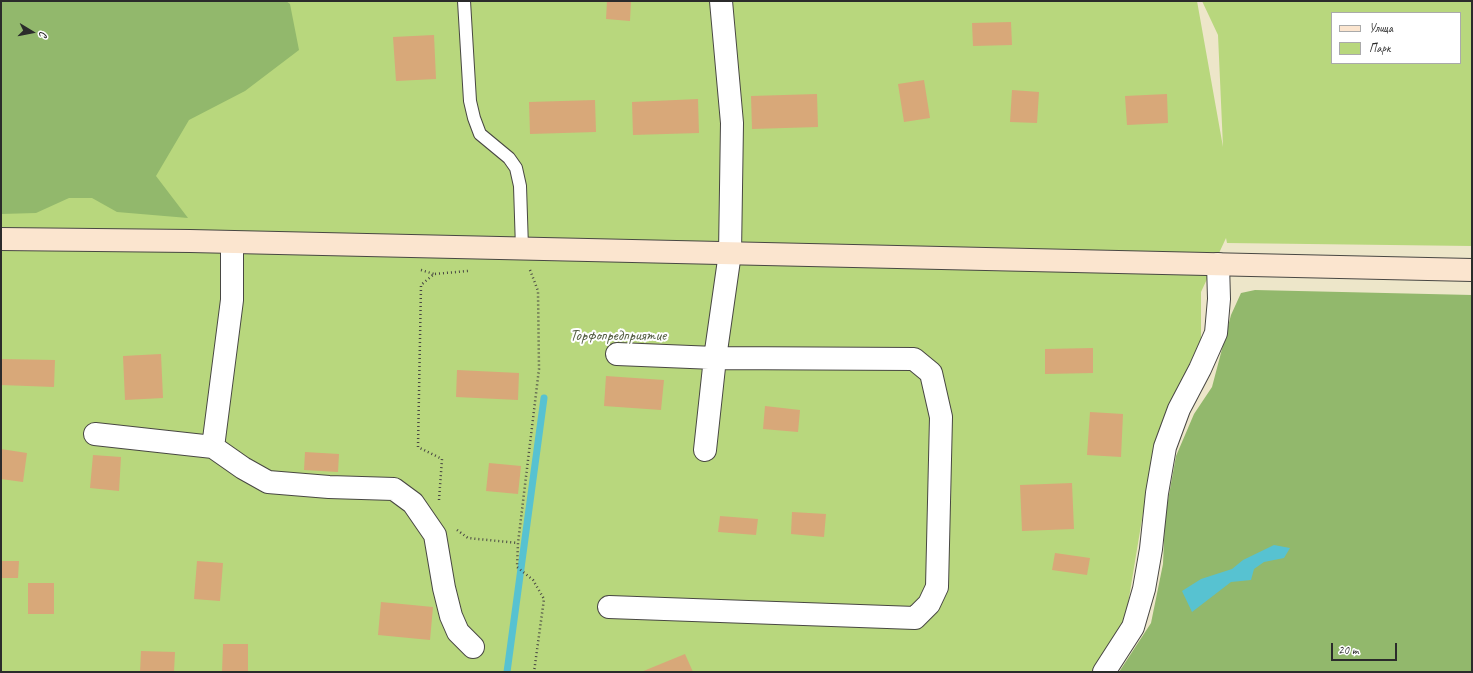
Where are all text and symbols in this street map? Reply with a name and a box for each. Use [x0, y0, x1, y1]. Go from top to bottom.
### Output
north arrow [12, 12, 52, 52]
legend [1331, 12, 1461, 64]
text: Улица [1369, 20, 1393, 36]
text: С [36, 30, 51, 38]
text: Парк [1369, 40, 1390, 56]
park label: Торфопредприятие [570, 326, 666, 346]
scale bar [1333, 635, 1399, 661]
text: 20 m [1338, 642, 1358, 658]

